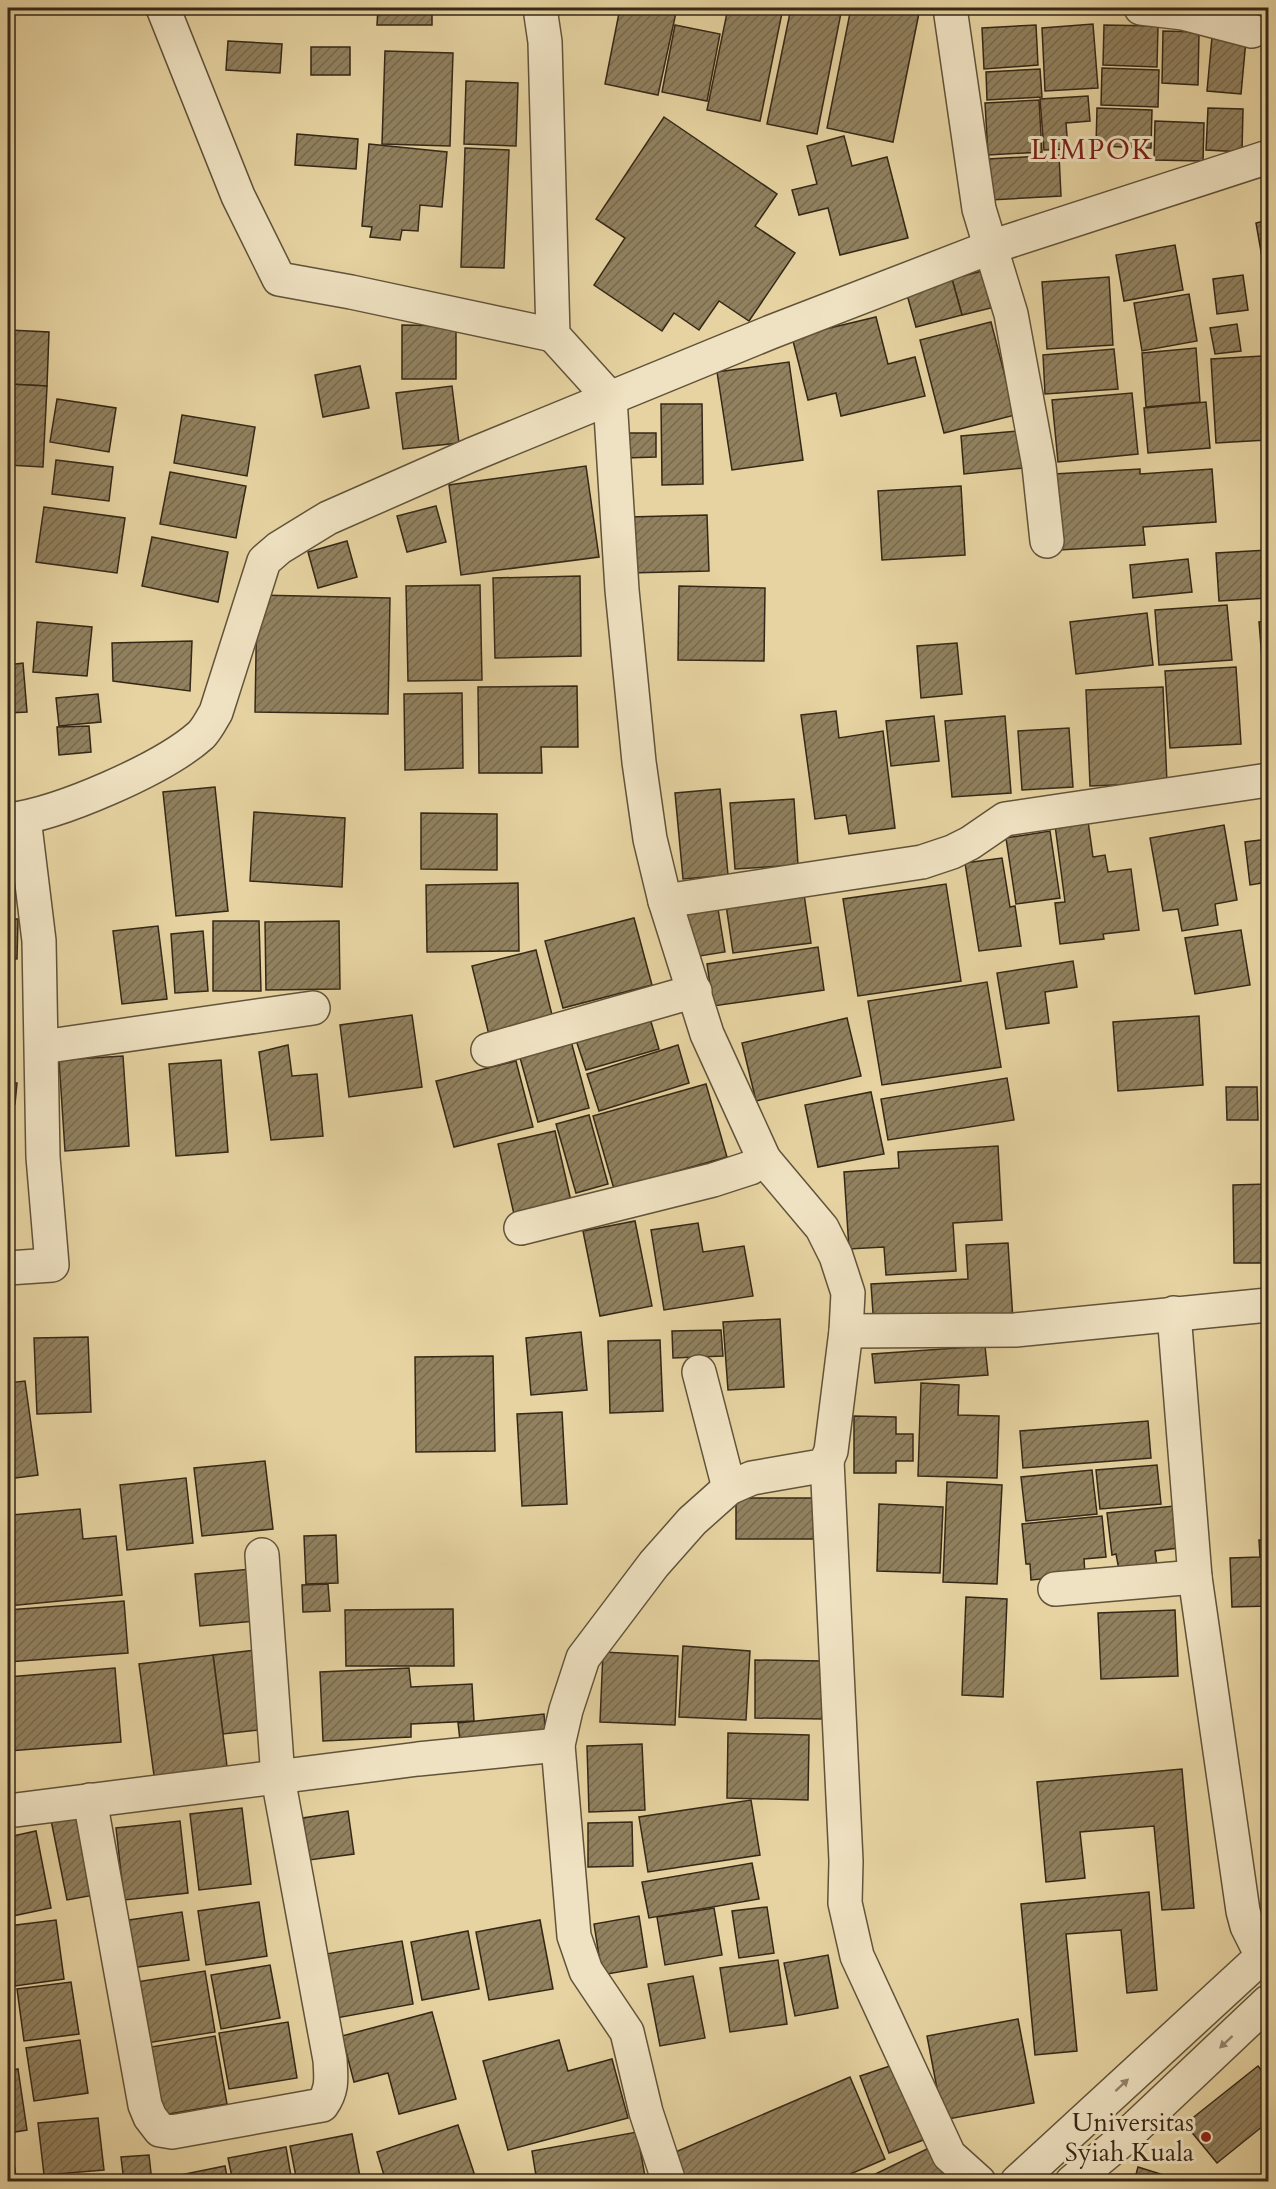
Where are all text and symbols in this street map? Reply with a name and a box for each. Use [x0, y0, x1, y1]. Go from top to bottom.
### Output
district label: LIMPOK [1030, 131, 1154, 169]
one-way arrow [1218, 2035, 1233, 2049]
one-way arrow [1114, 2079, 1129, 2092]
place label: Universitas Syiah Kuala [1065, 2105, 1194, 2170]
marker: Universitas Syiah Kuala [1199, 2130, 1213, 2144]

